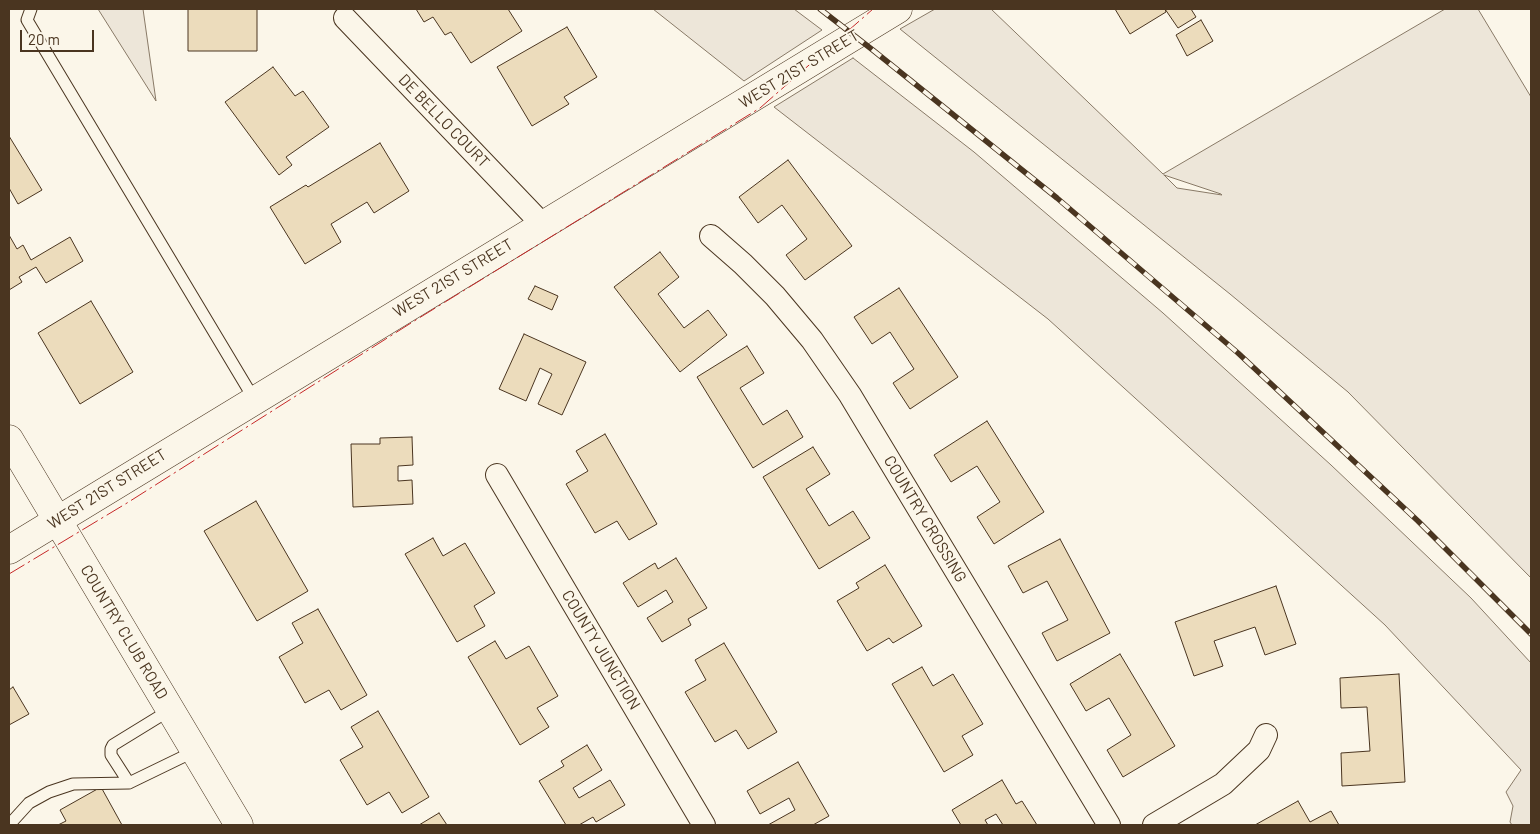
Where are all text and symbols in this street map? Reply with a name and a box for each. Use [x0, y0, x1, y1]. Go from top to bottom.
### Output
scale bar [22, 20, 96, 52]
street label: WEST 21ST STREET [736, 26, 862, 112]
text: 20 m [28, 30, 60, 48]
street label: DE BELLO COURT [394, 70, 494, 172]
street label: WEST 21ST STREET [390, 235, 516, 321]
street label: WEST 21ST STREET [44, 445, 170, 533]
street label: COUNTRY CROSSING [879, 452, 971, 586]
street label: COUNTRY CLUB ROAD [76, 561, 172, 703]
street label: COUNTY JUNCTION [558, 587, 644, 713]

